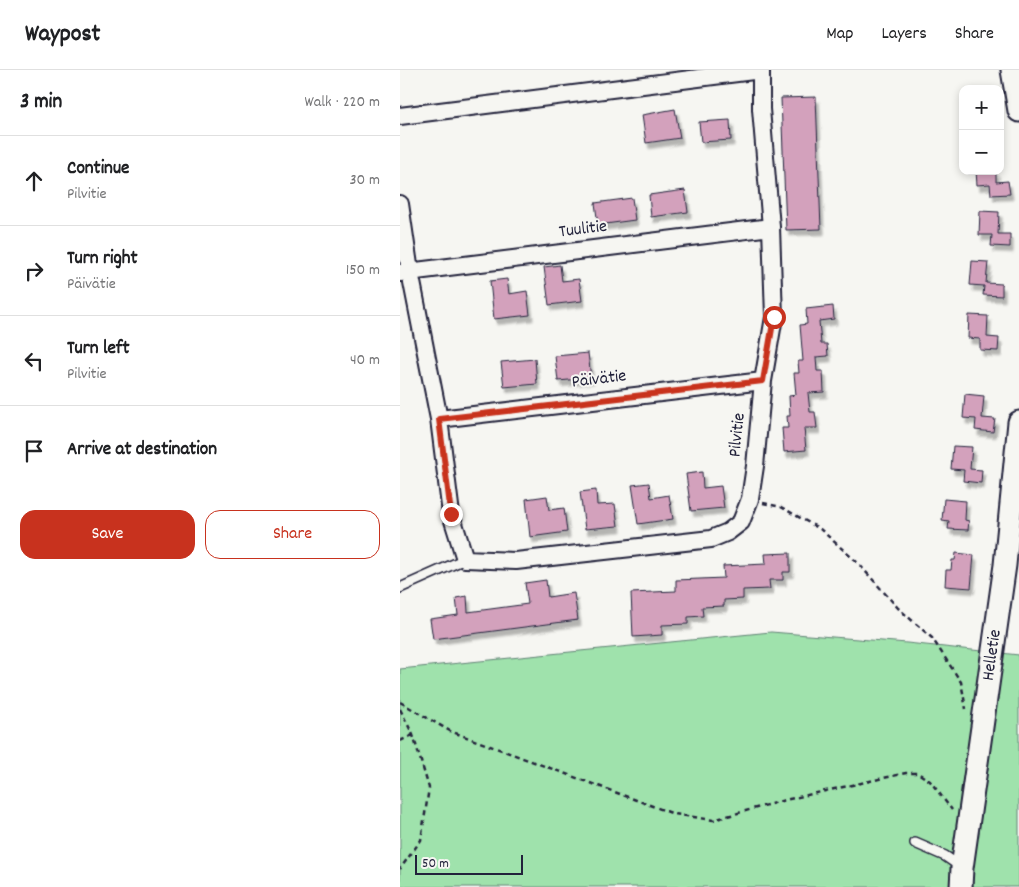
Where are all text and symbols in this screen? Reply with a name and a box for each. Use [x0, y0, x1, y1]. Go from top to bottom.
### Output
text: Waypost [25, 18, 100, 52]
text: Map [826, 22, 853, 47]
text: Layers [881, 22, 927, 47]
text: Share [955, 22, 994, 47]
map controls [959, 85, 1004, 175]
button: + [959, 85, 1004, 130]
text: 3 min [20, 88, 62, 118]
text: Walk · 220 m [305, 91, 380, 114]
button: − [959, 130, 1004, 175]
text: Continue [67, 156, 129, 183]
icon: ahead [20, 167, 48, 195]
text: 30 m [350, 169, 380, 192]
text: Pilvitie [67, 183, 106, 206]
street label: Tuulitie [558, 215, 608, 245]
text: Turn right [67, 246, 138, 273]
icon: right [20, 257, 48, 285]
text: 150 m [346, 259, 380, 282]
text: Päivätie [67, 273, 116, 296]
route start [763, 306, 786, 329]
text: Turn left [67, 336, 130, 363]
icon: left [20, 347, 48, 375]
text: 40 m [350, 349, 380, 372]
text: Pilvitie [67, 363, 106, 386]
street label: Päivätie [570, 364, 628, 396]
street label: Pilvitie [723, 412, 753, 458]
icon: arrive [20, 437, 48, 465]
text: Arrive at destination [67, 437, 217, 464]
route end [440, 503, 463, 526]
button: Save [20, 510, 195, 559]
button: Share [205, 510, 380, 559]
street label: Helletie [976, 628, 1008, 682]
scale bar [415, 852, 522, 875]
text: 50 m [422, 854, 449, 874]

